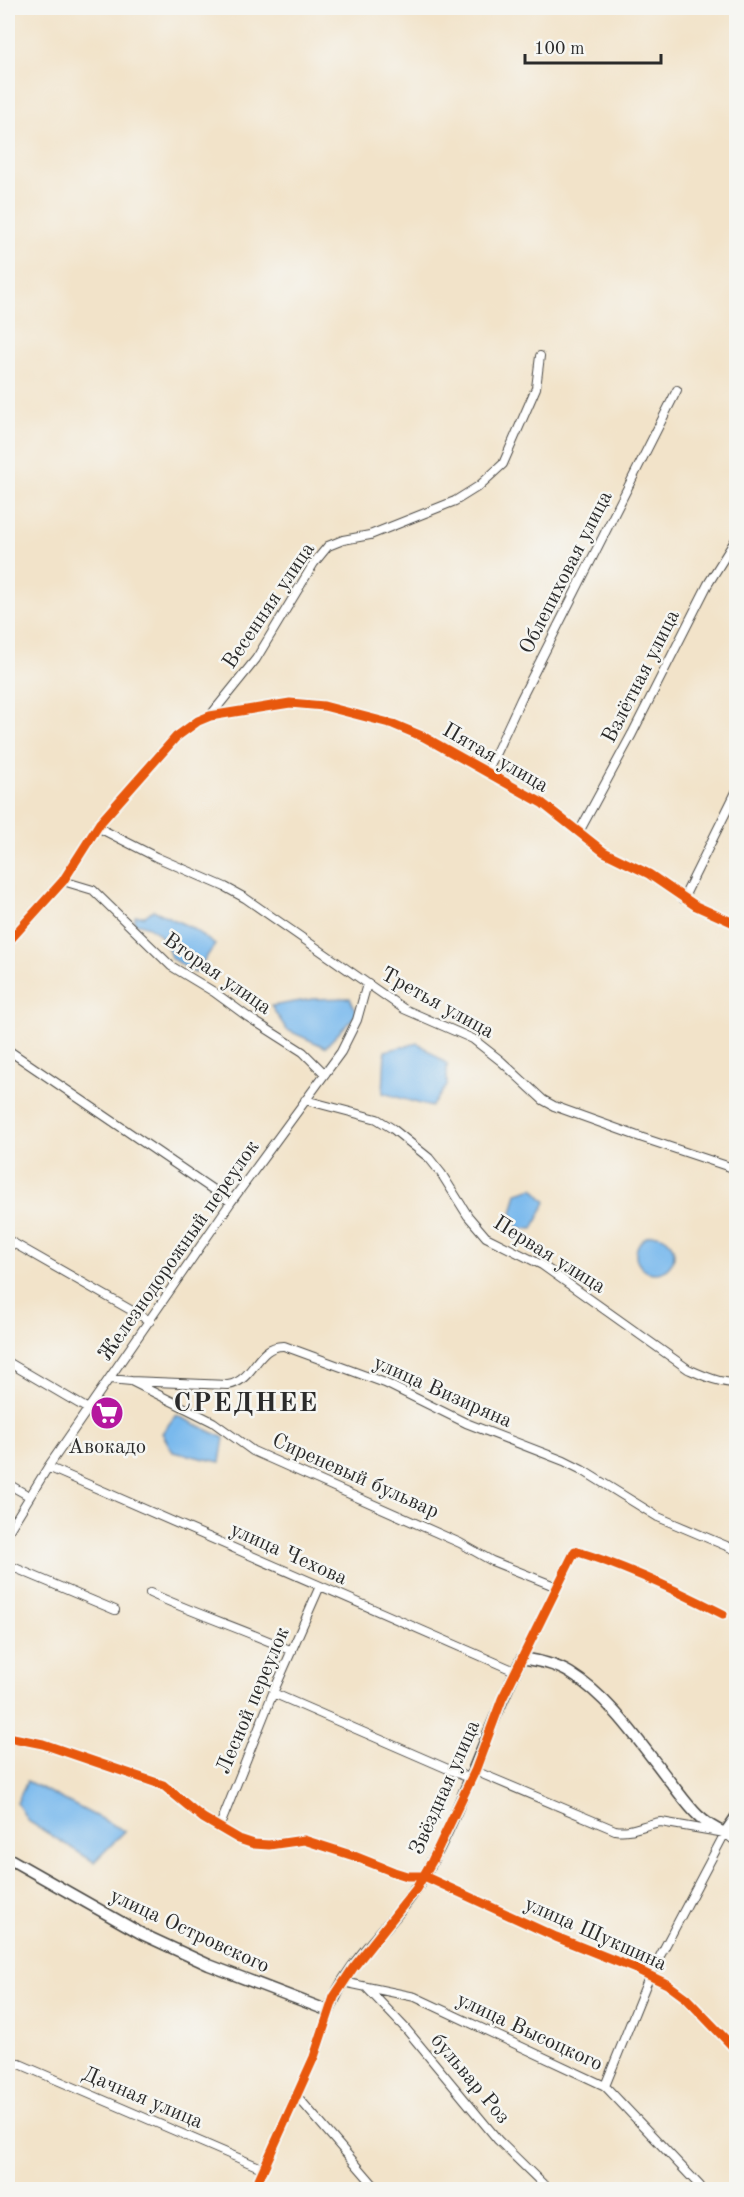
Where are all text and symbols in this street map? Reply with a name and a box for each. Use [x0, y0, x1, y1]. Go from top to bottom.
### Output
scale bar [525, 27, 662, 65]
text: 100 m [534, 40, 585, 58]
street label: Облепиховая улица [516, 488, 617, 658]
street label: Весенняя улица [219, 539, 319, 673]
street label: Взлётная улица [599, 607, 684, 747]
street label: Пятая улица [439, 720, 552, 797]
street label: Вторая улица [159, 929, 275, 1019]
street label: Третья улица [377, 964, 497, 1043]
street label: Железнодорожный переулок [95, 1136, 264, 1365]
street label: Первая улица [489, 1212, 609, 1298]
street label: улица Визиряна [370, 1352, 515, 1432]
district label: СРЕДНЕЕ [173, 1390, 319, 1417]
supermarket icon: Авокадо [89, 1395, 125, 1431]
street label: Сиреневый бульвар [269, 1430, 442, 1523]
place label: Авокадо [68, 1437, 146, 1458]
street label: улица Чехова [227, 1519, 350, 1590]
street label: Лесной переулок [213, 1624, 294, 1777]
street label: Звёздная улица [406, 1717, 484, 1858]
street label: улица Островского [106, 1885, 272, 1978]
street label: улица Шукшина [521, 1894, 670, 1975]
street label: улица Высоцкого [453, 1989, 606, 2075]
street label: бульвар Роз [426, 2030, 513, 2128]
street label: Дачная улица [79, 2064, 206, 2133]

